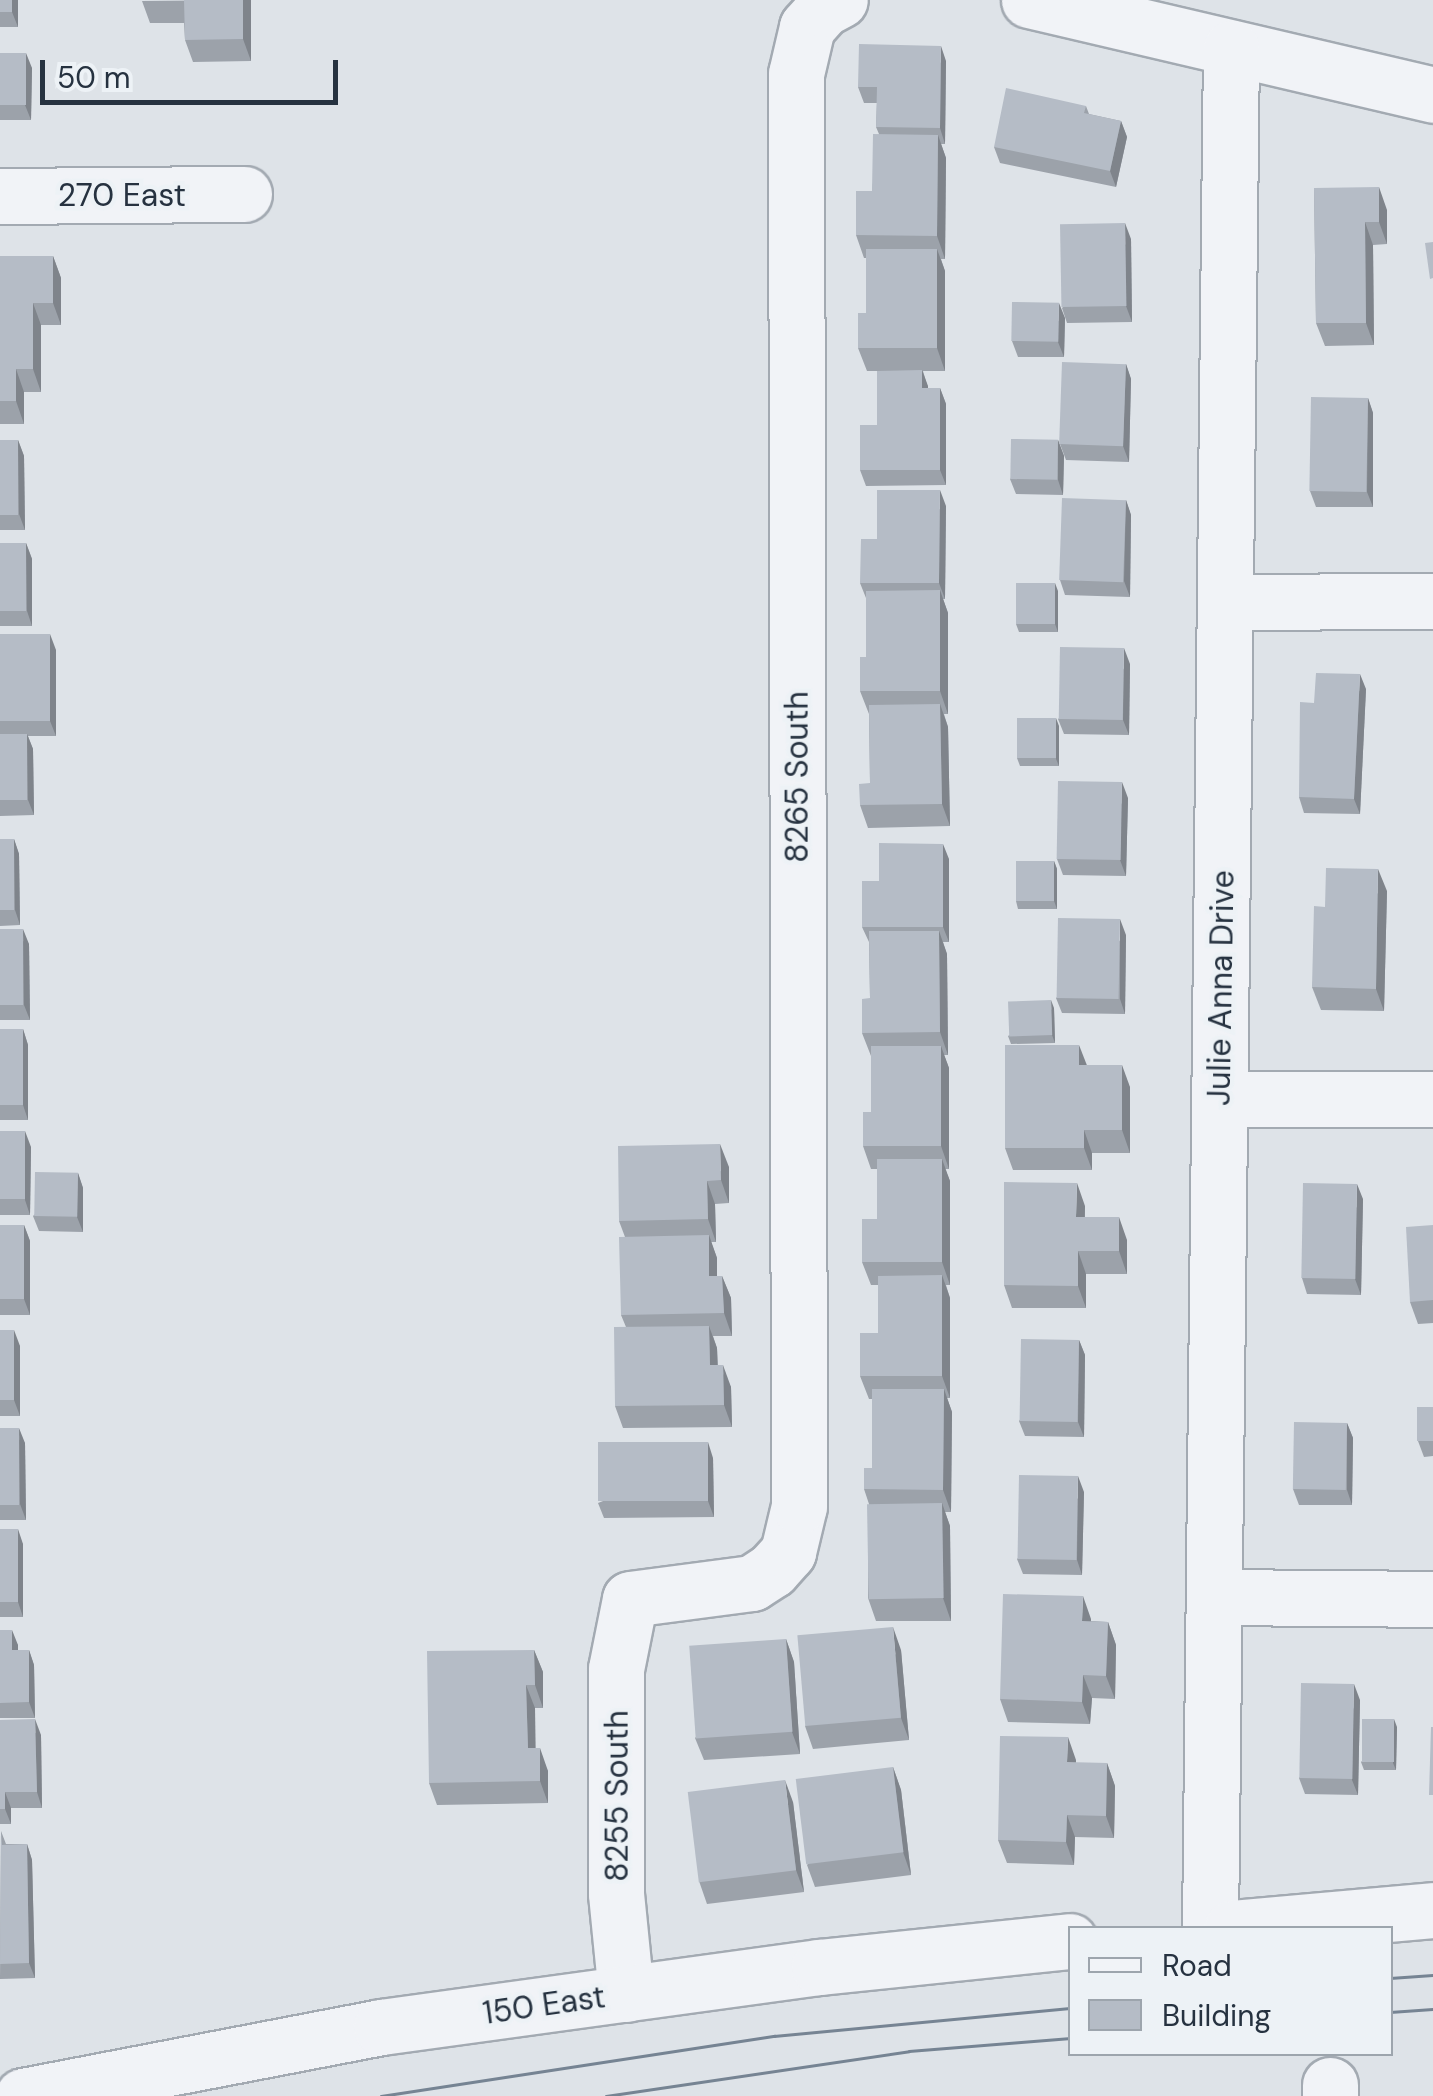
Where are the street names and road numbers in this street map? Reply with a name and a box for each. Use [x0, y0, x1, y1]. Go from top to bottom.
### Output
street label: 270 East [58, 176, 186, 214]
street label: 8265 South [778, 691, 816, 863]
street label: Julie Anna Drive [1200, 870, 1242, 1106]
street label: 8255 South [598, 1710, 636, 1882]
street label: 150 East [480, 1977, 608, 2033]

